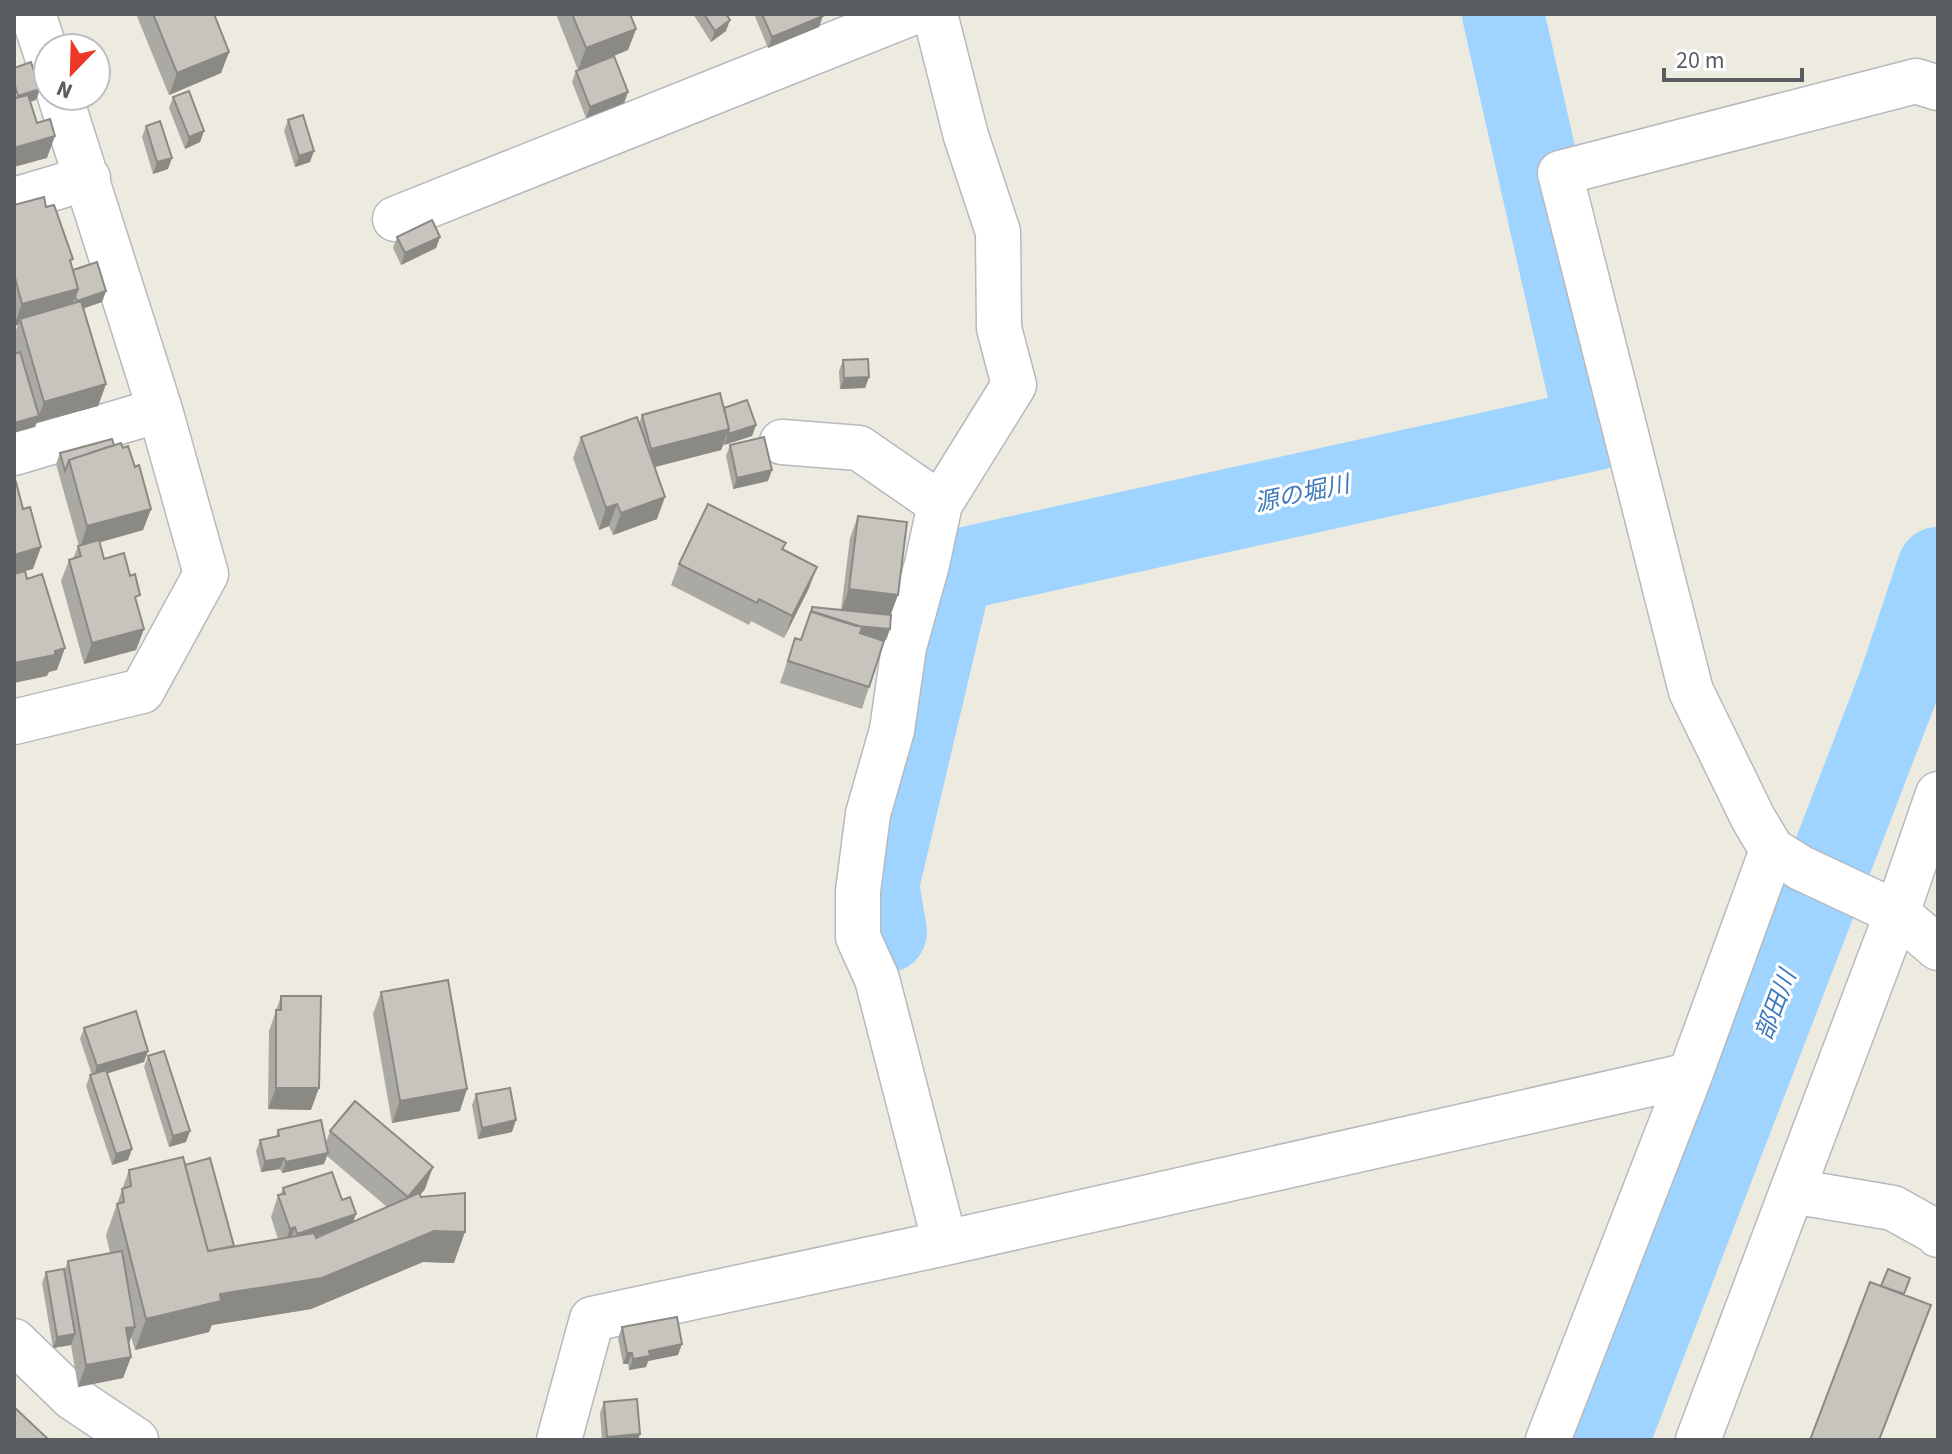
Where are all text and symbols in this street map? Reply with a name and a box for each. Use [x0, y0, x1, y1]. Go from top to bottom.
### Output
north arrow [32, 32, 112, 112]
scale bar [1664, 32, 1802, 82]
text: 20 m [1676, 43, 1725, 78]
text: N [52, 72, 78, 107]
water label: 源の堀川 [1251, 466, 1356, 521]
water label: 部田川 [1747, 962, 1806, 1045]

